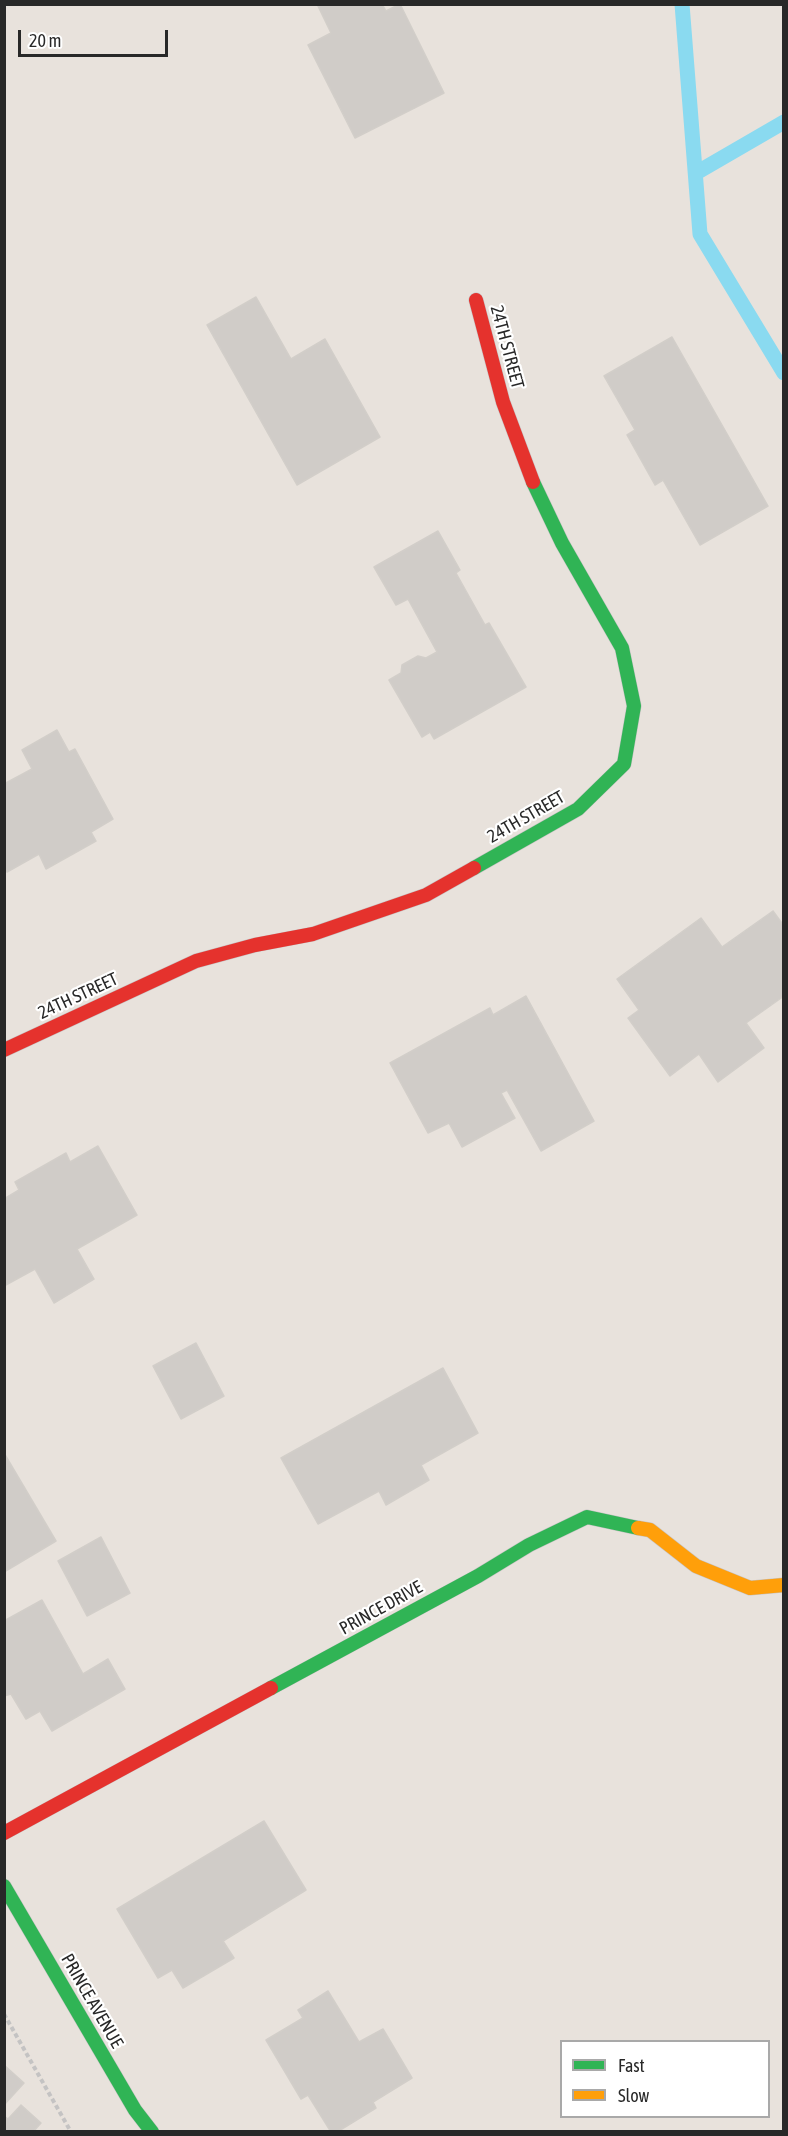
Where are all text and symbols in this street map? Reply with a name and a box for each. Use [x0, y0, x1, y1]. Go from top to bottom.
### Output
scale bar [21, 18, 171, 56]
text: 20 m [29, 30, 61, 51]
street label: 24TH STREET [486, 303, 528, 391]
street label: 24TH STREET [484, 786, 568, 848]
street label: 24TH STREET [35, 968, 121, 1024]
street label: PRINCE DRIVE [336, 1576, 426, 1640]
street label: PRINCE AVENUE [56, 1950, 128, 2052]
legend [560, 2040, 770, 2118]
text: Fast [618, 2055, 645, 2076]
text: Slow [618, 2085, 649, 2106]

